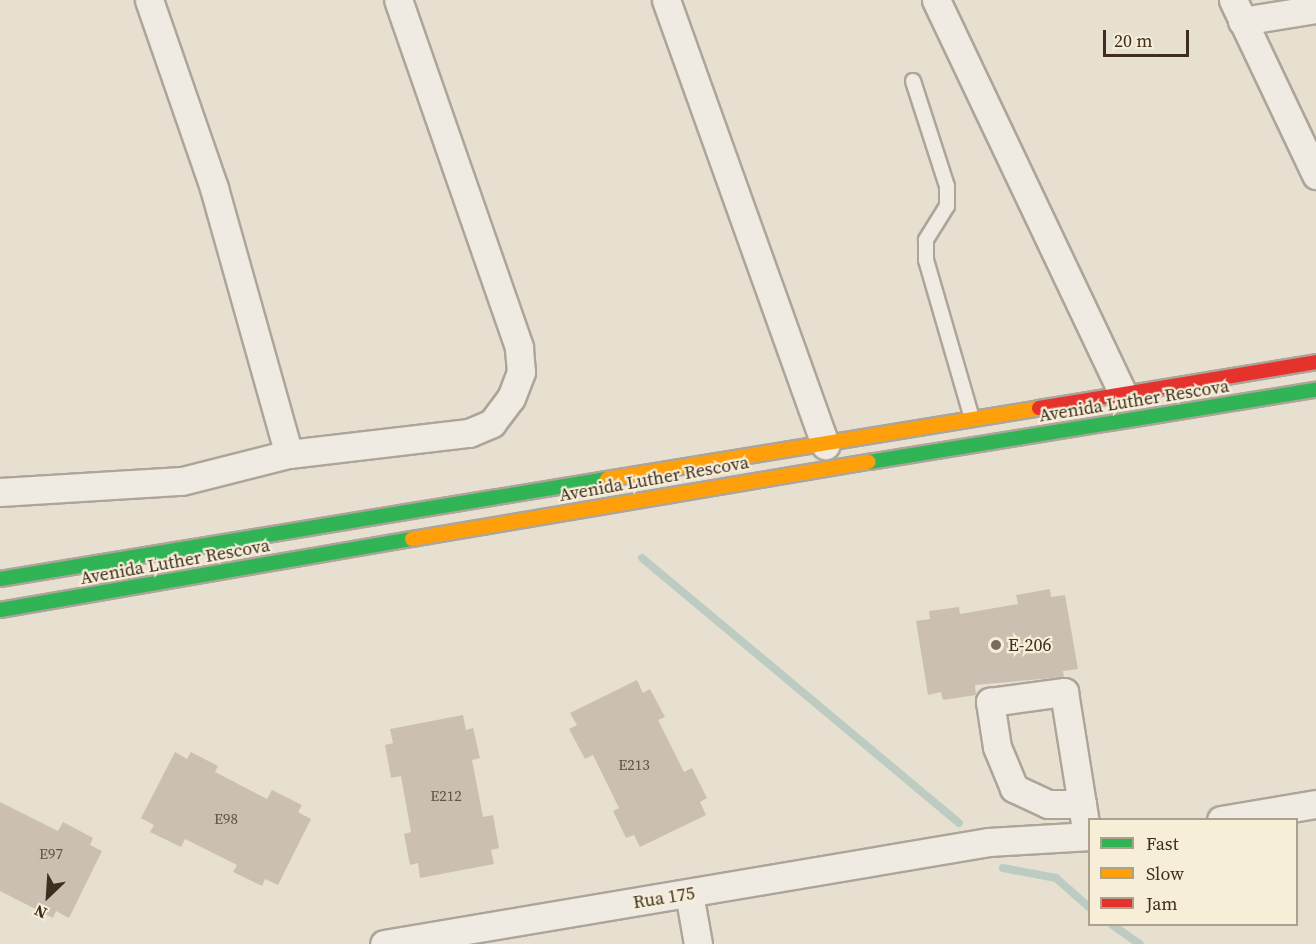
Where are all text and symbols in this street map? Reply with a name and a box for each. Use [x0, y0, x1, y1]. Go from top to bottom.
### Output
scale bar [1106, 18, 1192, 56]
text: 20 m [1114, 28, 1152, 53]
street label: Avenida Luther Rescova [1037, 375, 1231, 427]
street label: Avenida Luther Rescova [558, 452, 750, 506]
street label: Avenida Luther Rescova [79, 535, 271, 589]
place label: E-206 [1008, 634, 1051, 656]
marker: E-206 [989, 638, 1003, 652]
house number: E213 [618, 756, 650, 774]
house number: E212 [430, 787, 462, 805]
house number: E98 [214, 810, 238, 828]
legend [1088, 818, 1298, 926]
text: Fast [1146, 831, 1179, 856]
house number: E97 [39, 845, 63, 863]
text: Slow [1146, 861, 1184, 886]
north arrow [18, 866, 78, 926]
street label: Rua 175 [632, 882, 696, 914]
text: Jam [1146, 891, 1178, 916]
text: N [30, 900, 50, 925]

